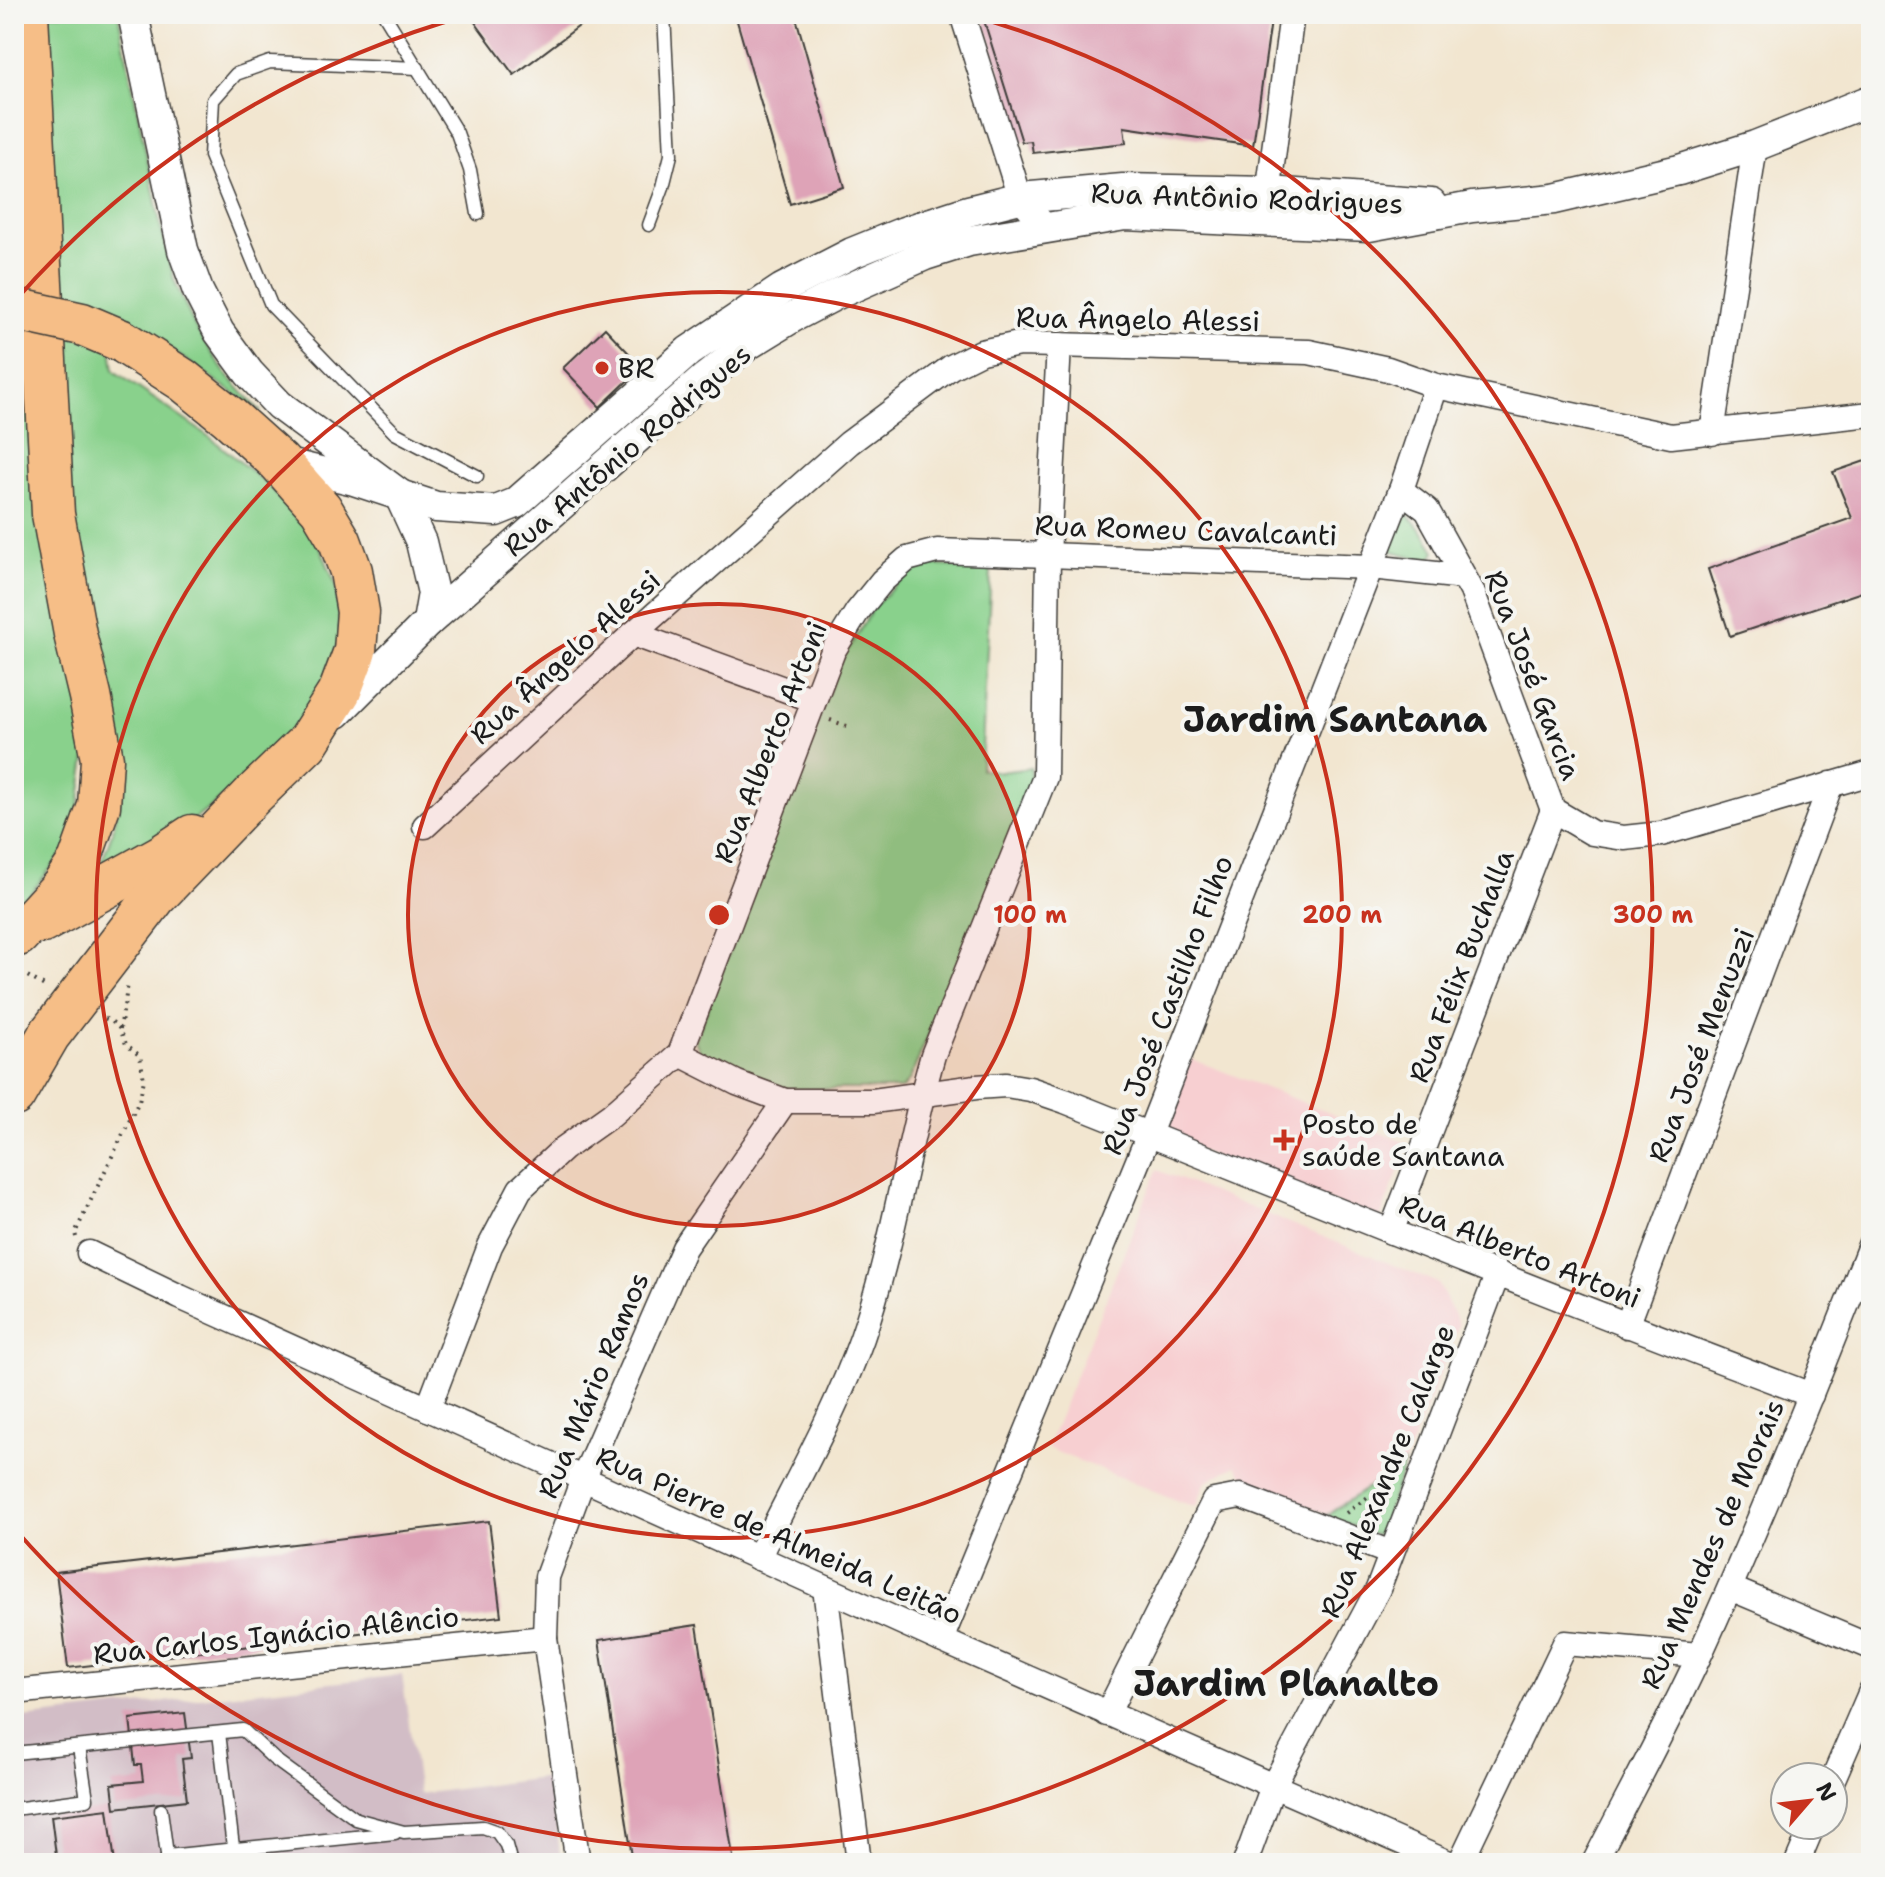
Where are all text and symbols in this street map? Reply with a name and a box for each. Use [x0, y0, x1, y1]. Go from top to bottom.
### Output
street label: Rua Antônio Rodrigues [1090, 174, 1404, 222]
street label: Rua Ângelo Alessi [1016, 298, 1260, 340]
street label: Rua Antônio Rodrigues [495, 335, 759, 565]
place label: BR [618, 349, 655, 387]
marker: BR [593, 359, 611, 377]
street label: Rua Romeu Cavalcanti [1034, 506, 1338, 554]
street label: Rua Ângelo Alessi [462, 561, 668, 753]
street label: Rua José Garcia [1476, 565, 1590, 785]
street label: Rua Alberto Artoni [704, 615, 836, 869]
district label: Jardim Santana [1183, 695, 1488, 744]
street label: Rua Félix Buchalla [1399, 844, 1523, 1088]
street label: Rua José Castilho Filho [1092, 850, 1242, 1160]
text: 100 m [993, 899, 1067, 931]
text: 200 m [1302, 899, 1382, 931]
text: 300 m [1613, 899, 1693, 931]
centre of rings [705, 901, 733, 929]
street label: Rua José Menuzzi [1639, 922, 1763, 1168]
place label: Posto de saúde Santana [1302, 1105, 1504, 1175]
marker: Posto de saúde Santana [1273, 1129, 1295, 1151]
street label: Rua Alberto Artoni [1393, 1185, 1647, 1317]
street label: Rua Mário Ramos [528, 1266, 658, 1504]
street label: Rua Alexandre Calarge [1311, 1319, 1463, 1623]
street label: Rua Mendes de Morais [1631, 1393, 1793, 1695]
street label: Rua Pierre de Almeida Leitão [590, 1437, 968, 1633]
street label: Rua Carlos Ignácio Alêncio [91, 1597, 461, 1673]
district label: Jardim Planalto [1133, 1659, 1439, 1708]
north arrow [1769, 1761, 1849, 1841]
text: N [1809, 1777, 1843, 1806]

